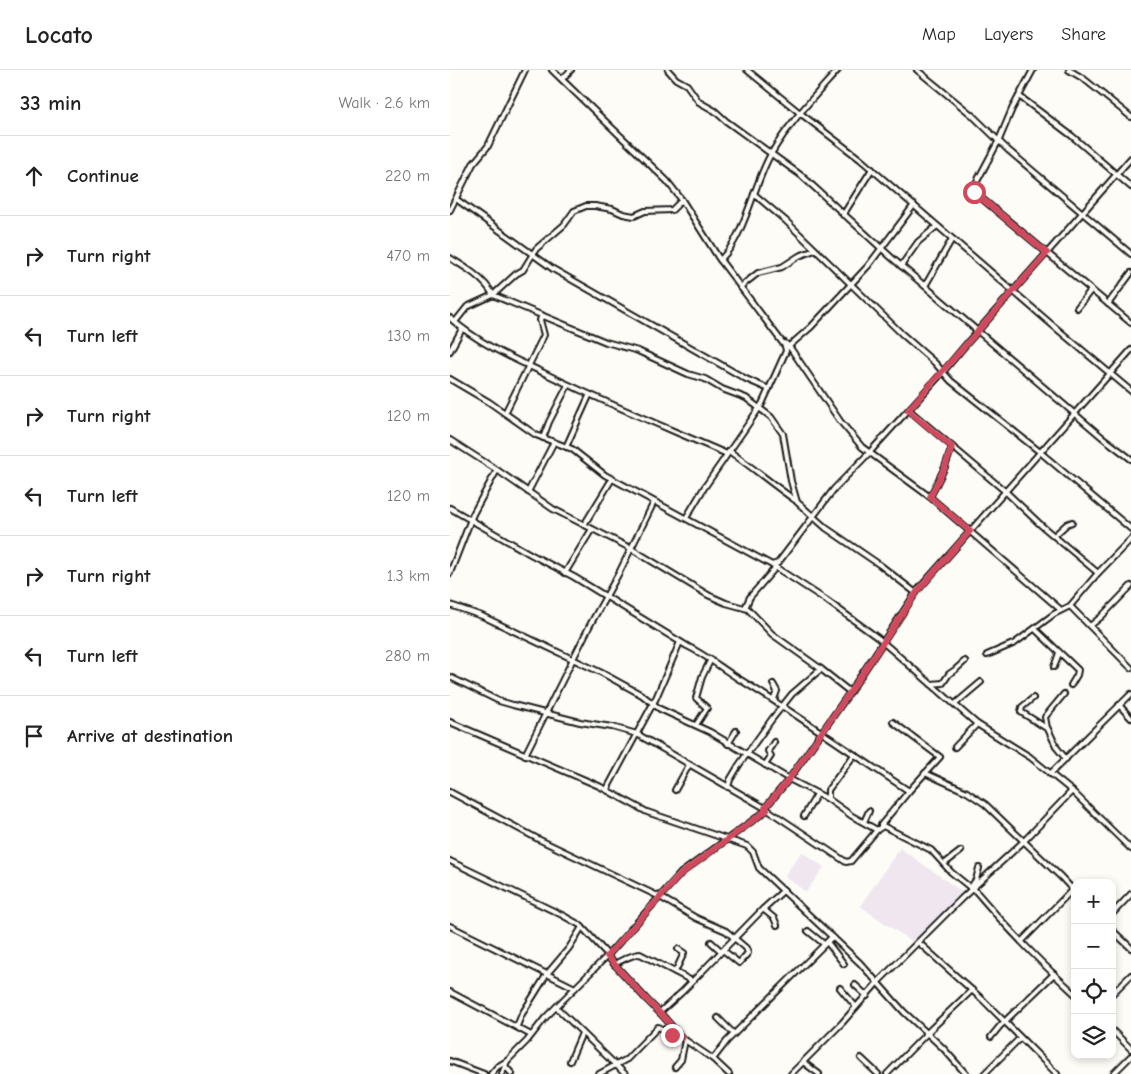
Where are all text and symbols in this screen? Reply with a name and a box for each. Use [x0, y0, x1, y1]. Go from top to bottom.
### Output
text: Locato [25, 21, 93, 49]
text: Map [922, 24, 956, 45]
text: Layers [984, 24, 1033, 45]
text: Share [1061, 24, 1106, 45]
text: 33 min [20, 91, 81, 115]
text: Walk · 2.6 km [338, 94, 430, 112]
icon: ahead [20, 162, 48, 190]
text: Continue [67, 165, 139, 187]
text: 220 m [385, 167, 430, 185]
route start [963, 181, 986, 204]
icon: right [20, 242, 48, 270]
text: Turn right [67, 245, 151, 267]
text: 470 m [386, 247, 430, 265]
icon: left [20, 322, 48, 350]
text: Turn left [67, 325, 138, 347]
text: 130 m [387, 327, 430, 345]
icon: right [20, 402, 48, 430]
text: Turn right [67, 405, 151, 427]
text: 120 m [387, 407, 430, 425]
icon: left [20, 482, 48, 510]
text: Turn left [67, 485, 138, 507]
text: 120 m [387, 487, 430, 505]
icon: right [20, 562, 48, 590]
text: Turn right [67, 565, 151, 587]
text: 1.3 km [387, 567, 430, 585]
icon: left [20, 642, 48, 670]
text: Turn left [67, 645, 138, 667]
text: 280 m [385, 647, 430, 665]
icon: arrive [20, 722, 48, 750]
text: Arrive at destination [67, 725, 233, 747]
map controls [1071, 879, 1116, 1059]
button: + [1071, 879, 1116, 924]
button: − [1071, 924, 1116, 969]
button: locate [1071, 969, 1116, 1014]
button: layers [1071, 1014, 1116, 1059]
route end [661, 1024, 684, 1047]

